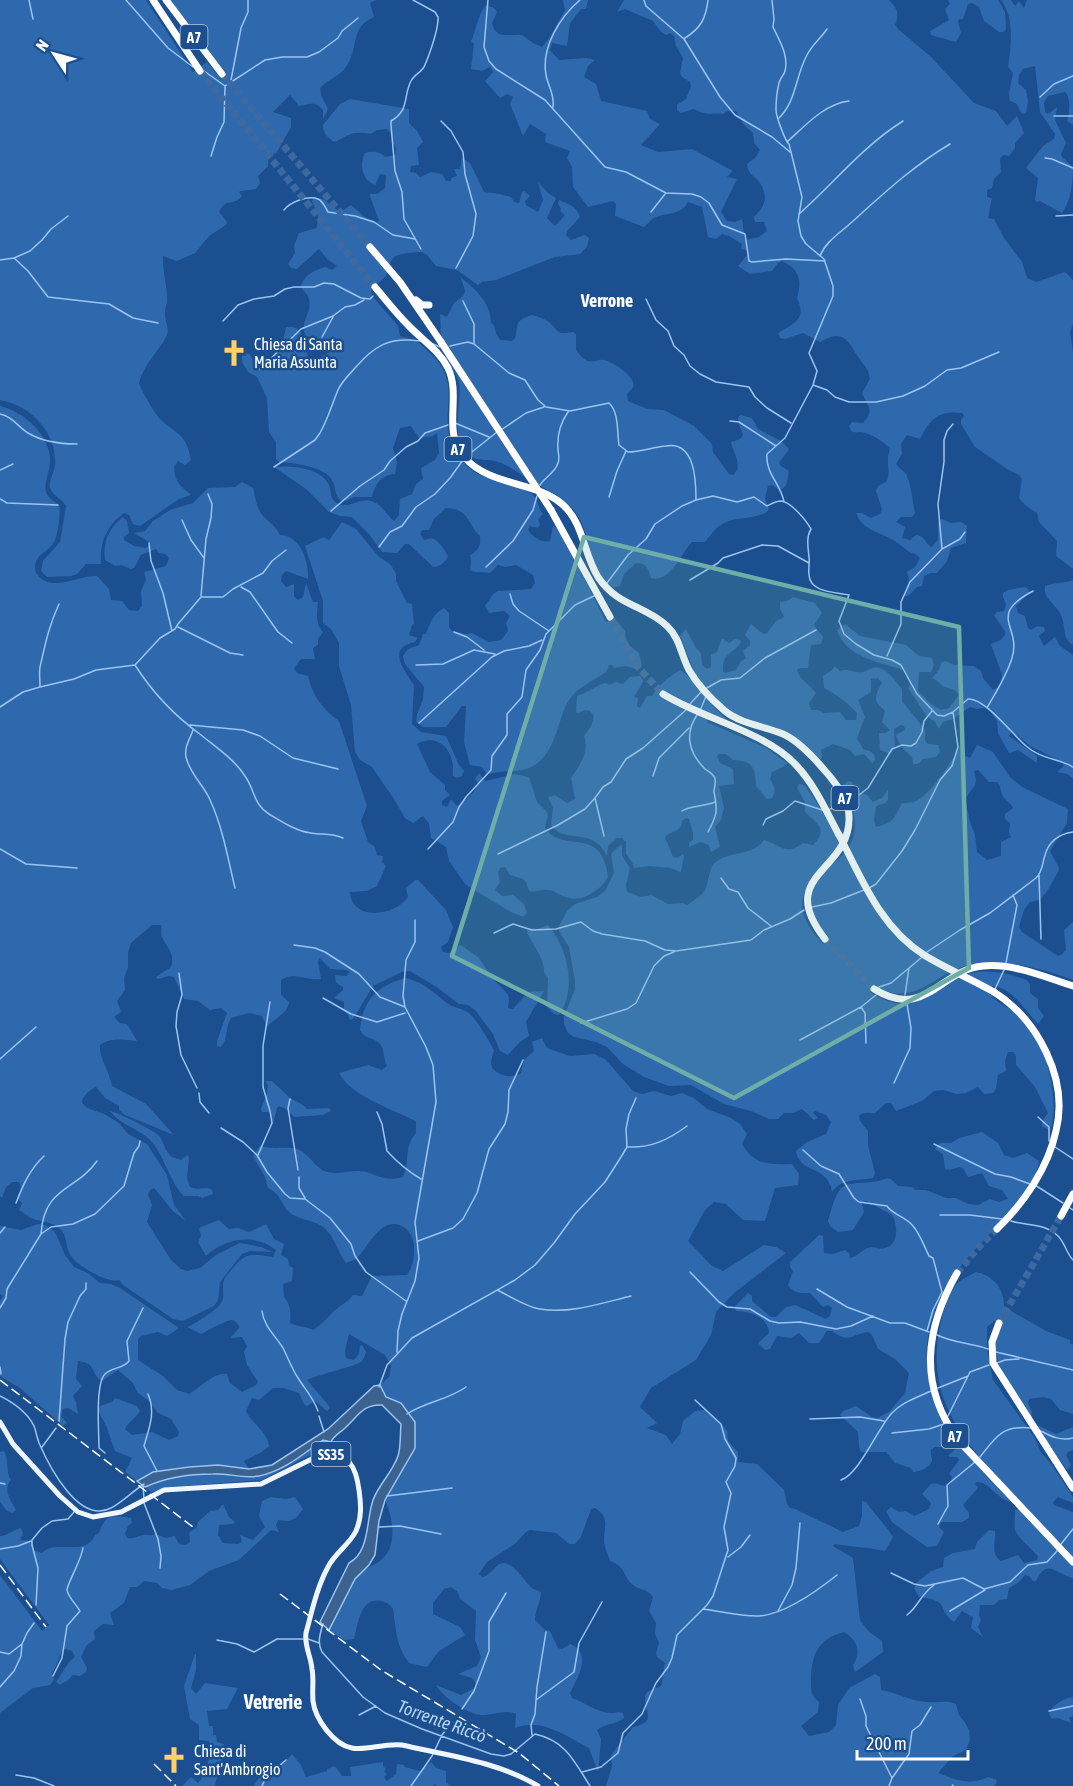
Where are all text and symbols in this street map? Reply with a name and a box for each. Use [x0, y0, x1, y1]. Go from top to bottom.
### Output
north arrow [24, 24, 84, 84]
road number: A7 [180, 25, 208, 49]
text: N [32, 36, 52, 54]
district label: Verrone [580, 290, 633, 311]
place label: Chiesa di Santa Maria Assunta [254, 335, 343, 371]
church icon: Chiesa di Santa Maria Assunta [219, 338, 249, 368]
road number: A7 [444, 437, 472, 461]
road number: A7 [832, 786, 858, 810]
road number: A7 [942, 1424, 968, 1448]
road number: SS35 [312, 1442, 350, 1466]
district label: Vetrerie [243, 1690, 302, 1713]
water label: Torrente Riccò [395, 1695, 489, 1747]
scale bar [857, 1723, 968, 1761]
text: 200 m [866, 1733, 907, 1754]
place label: Chiesa di Sant'Ambrogio [194, 1742, 280, 1779]
church icon: Chiesa di Sant'Ambrogio [159, 1745, 189, 1775]

